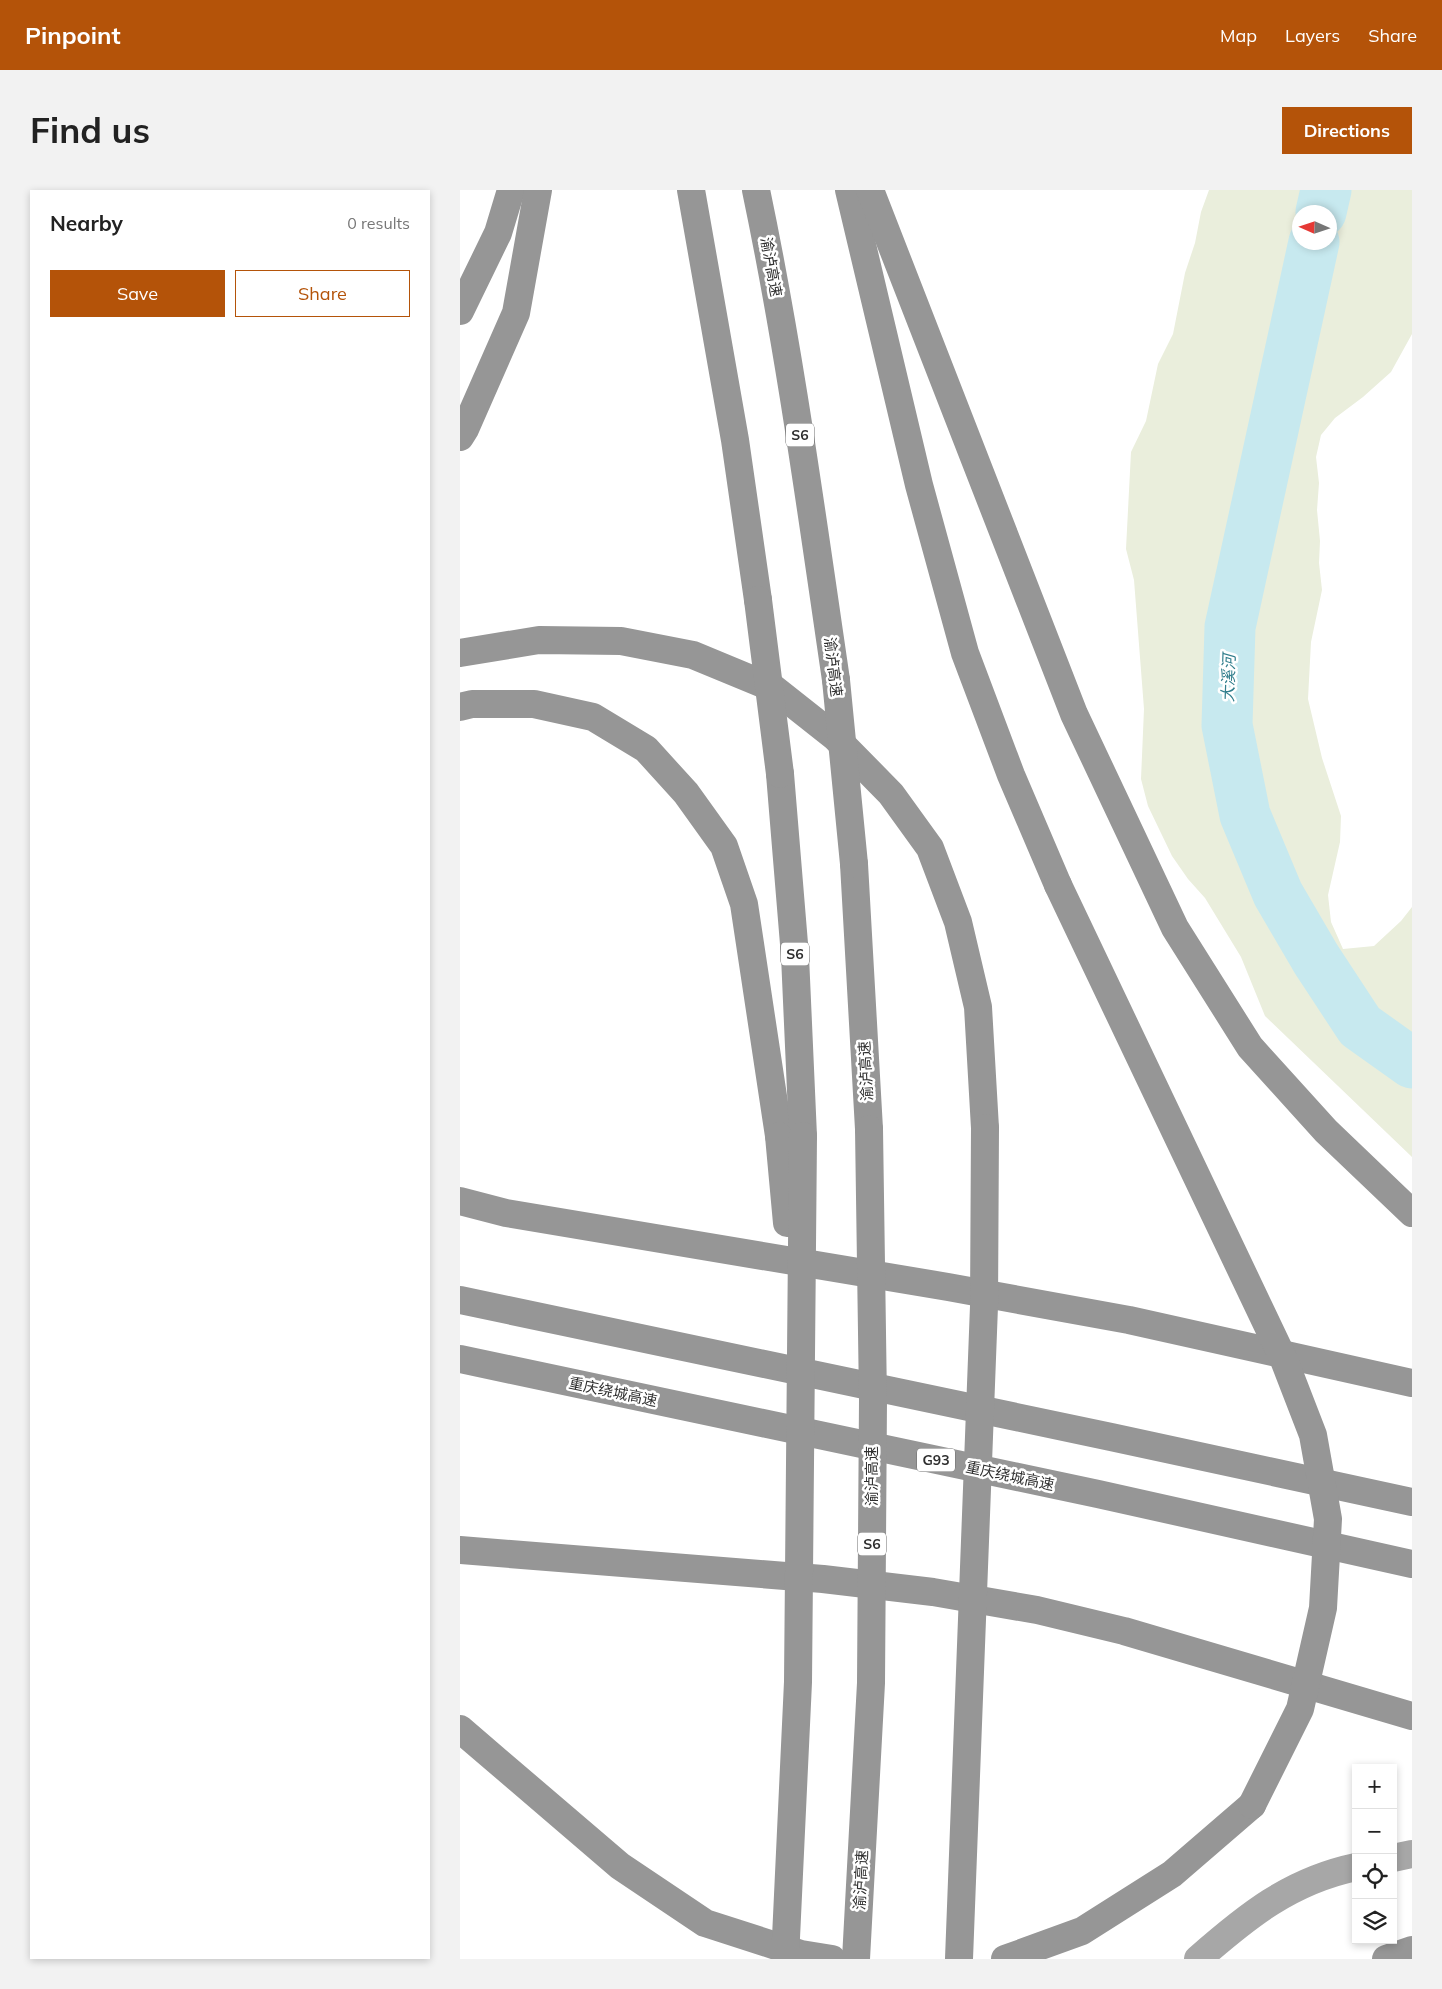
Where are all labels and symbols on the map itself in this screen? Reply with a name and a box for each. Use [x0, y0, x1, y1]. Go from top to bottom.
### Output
north arrow [1292, 205, 1337, 250]
street label: 渝泸高速 [757, 236, 786, 298]
road number: S6 [786, 424, 814, 446]
street label: 渝泸高速 [820, 636, 847, 698]
water label: 大溪河 [1217, 651, 1239, 702]
road number: S6 [781, 942, 809, 966]
street label: 渝泸高速 [854, 1041, 877, 1101]
street label: 重庆绕城高速 [567, 1373, 659, 1410]
street label: 渝泸高速 [862, 1446, 881, 1506]
road number: G93 [917, 1448, 955, 1472]
street label: 重庆绕城高速 [964, 1457, 1056, 1494]
road number: S6 [858, 1532, 886, 1556]
street label: 渝泸高速 [849, 1850, 872, 1910]

